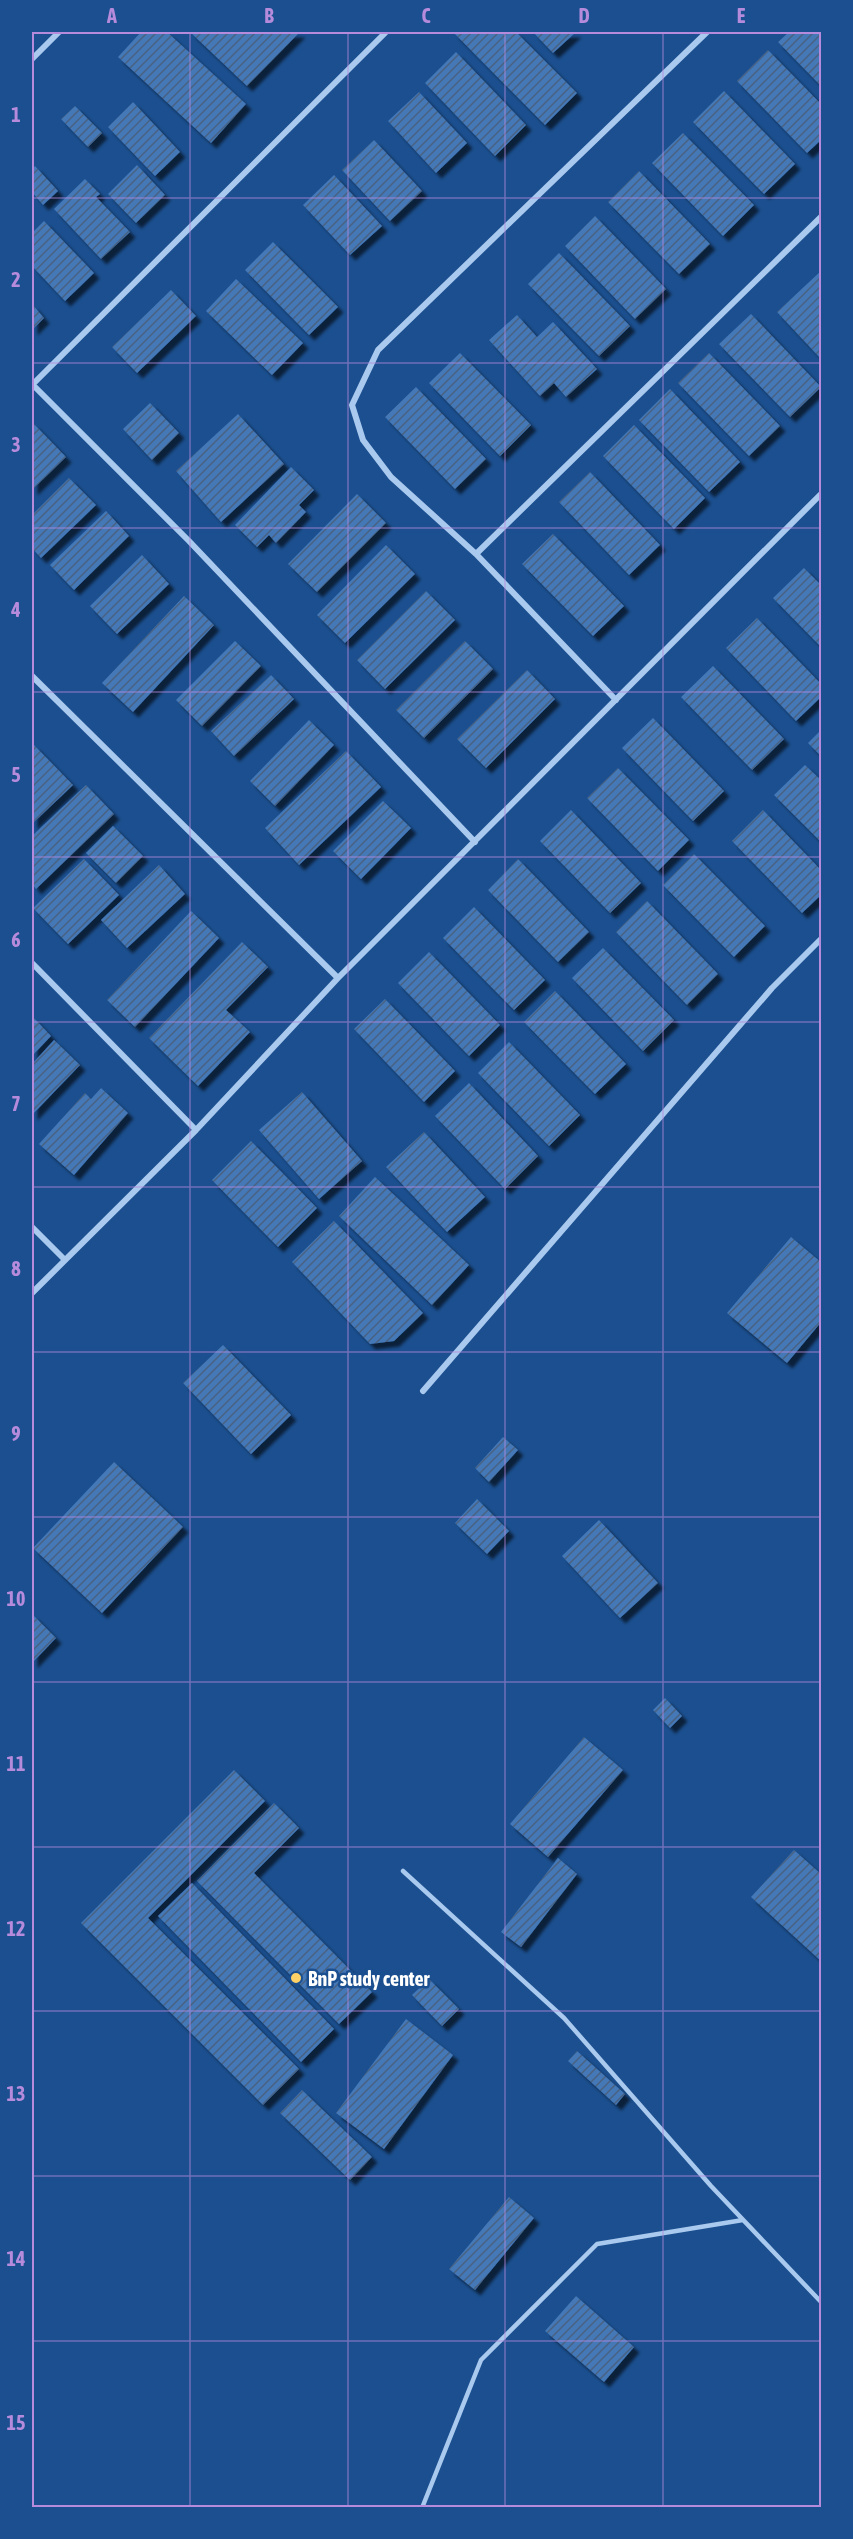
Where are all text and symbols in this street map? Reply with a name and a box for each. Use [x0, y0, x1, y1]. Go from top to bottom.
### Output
text: A [106, 4, 117, 27]
text: B [264, 4, 274, 27]
text: C [422, 4, 431, 27]
text: D [578, 4, 590, 27]
text: E [737, 4, 746, 27]
text: 1 [11, 103, 21, 126]
text: 2 [11, 268, 21, 291]
text: 3 [11, 433, 21, 456]
text: 4 [10, 598, 21, 621]
text: 5 [11, 763, 21, 786]
text: 6 [11, 928, 21, 951]
text: 7 [11, 1092, 21, 1115]
text: 8 [11, 1257, 21, 1280]
text: 9 [11, 1422, 21, 1445]
text: 10 [7, 1587, 25, 1610]
text: 11 [7, 1752, 25, 1775]
text: 12 [7, 1917, 25, 1940]
place label: BnP study center [308, 1967, 430, 1990]
marker: BnP study center [289, 1971, 303, 1985]
text: 13 [7, 2082, 25, 2105]
text: 14 [7, 2247, 25, 2270]
text: 15 [7, 2411, 25, 2434]

